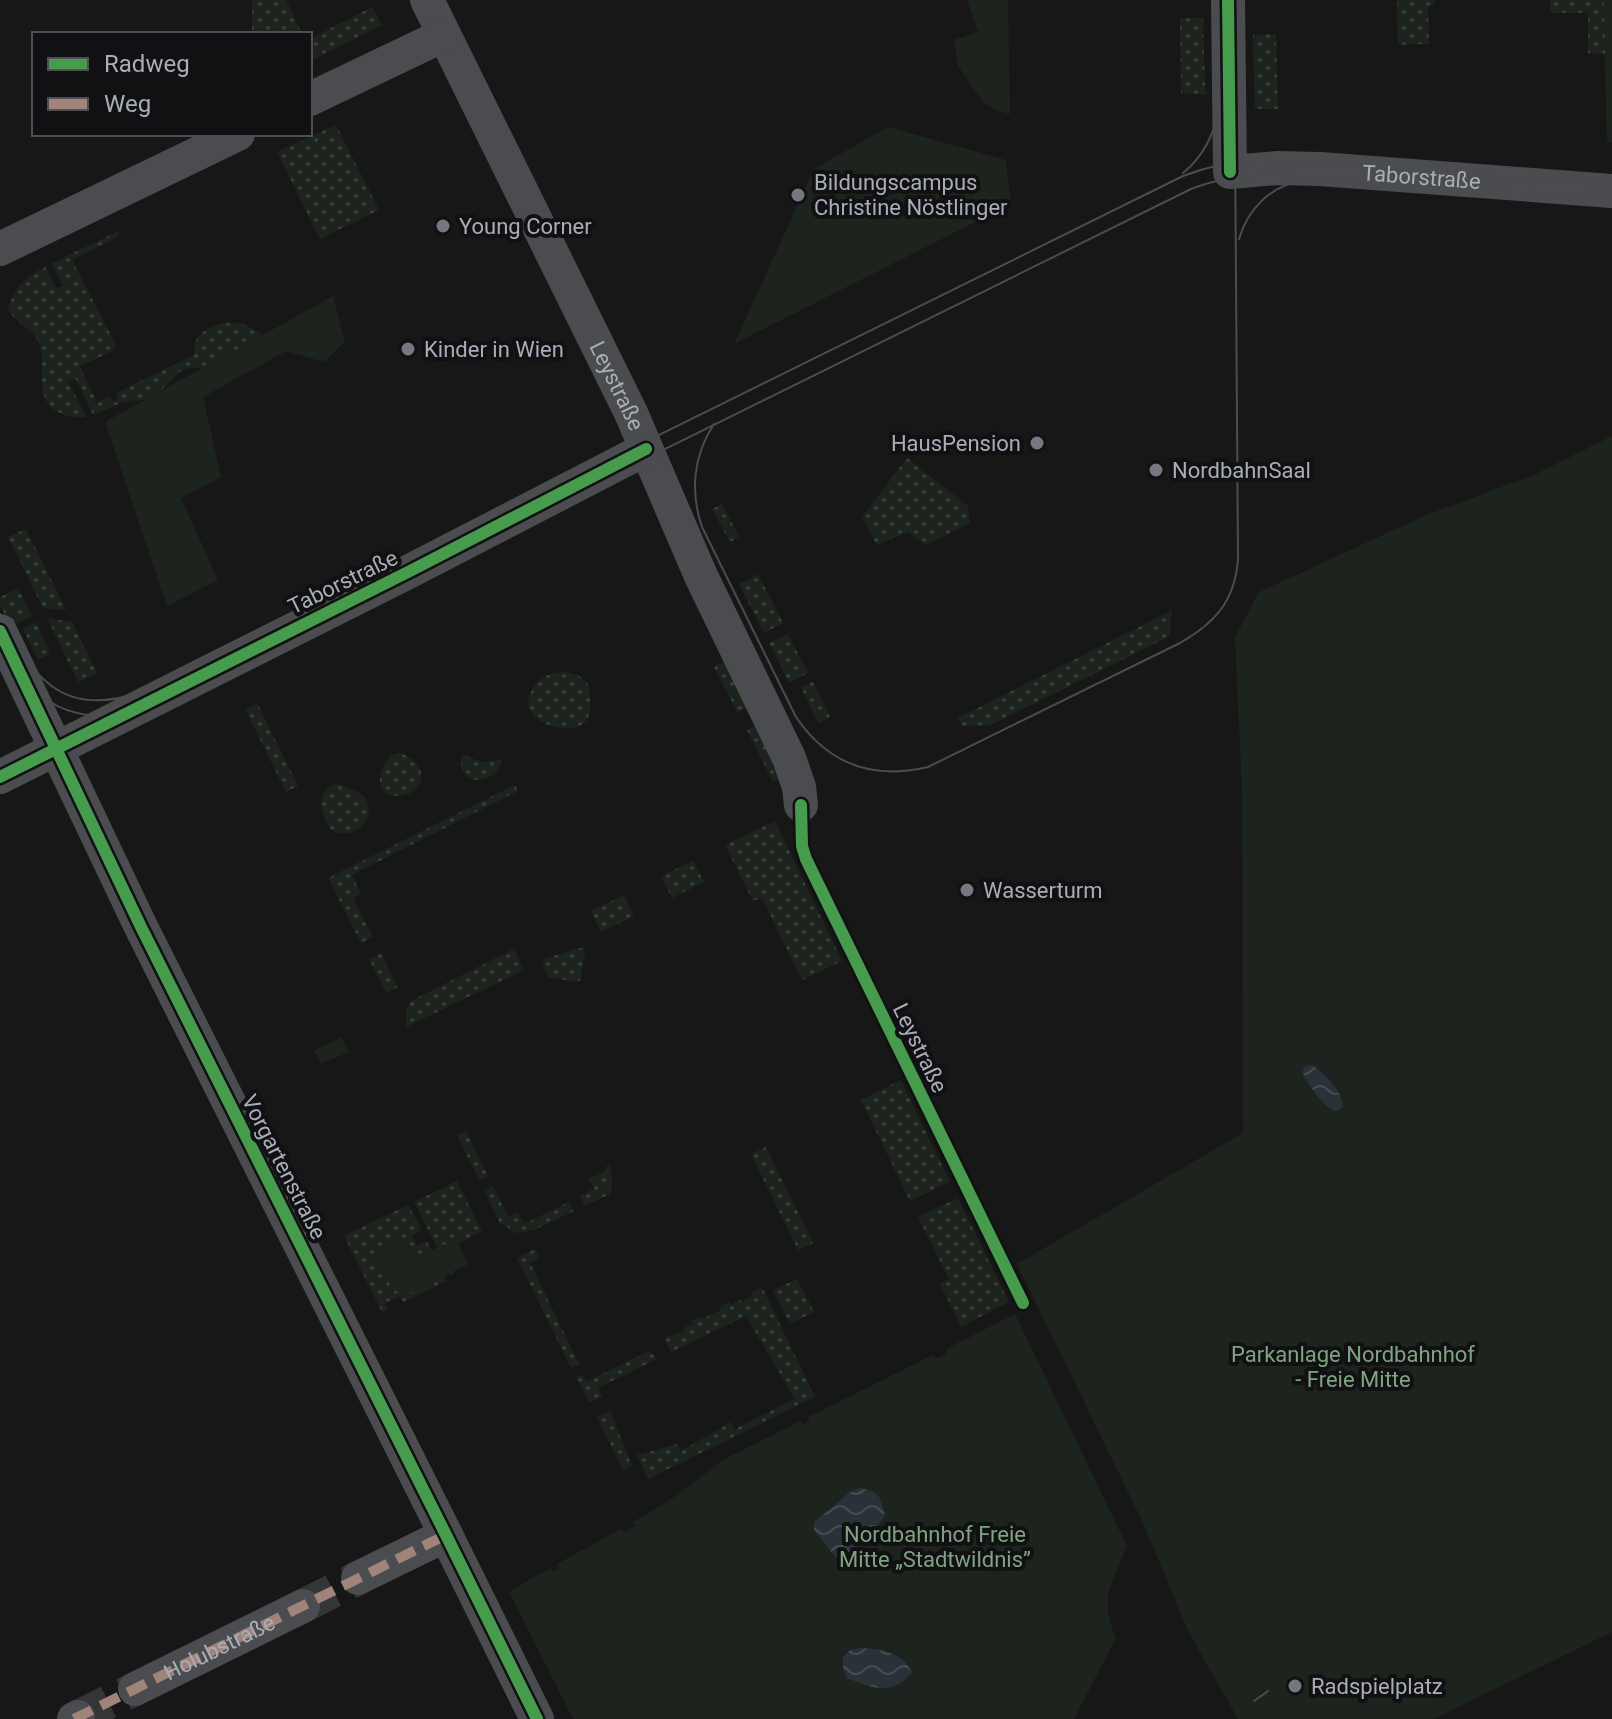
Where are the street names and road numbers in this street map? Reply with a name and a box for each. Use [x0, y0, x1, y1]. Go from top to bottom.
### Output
street label: Taborstraße [1361, 160, 1482, 194]
street label: Leystraße [585, 337, 649, 434]
street label: Taborstraße [284, 545, 402, 619]
street label: Leystraße [888, 999, 952, 1097]
street label: Vorgartenstraße [237, 1091, 331, 1243]
street label: Holubstraße [160, 1609, 279, 1685]

